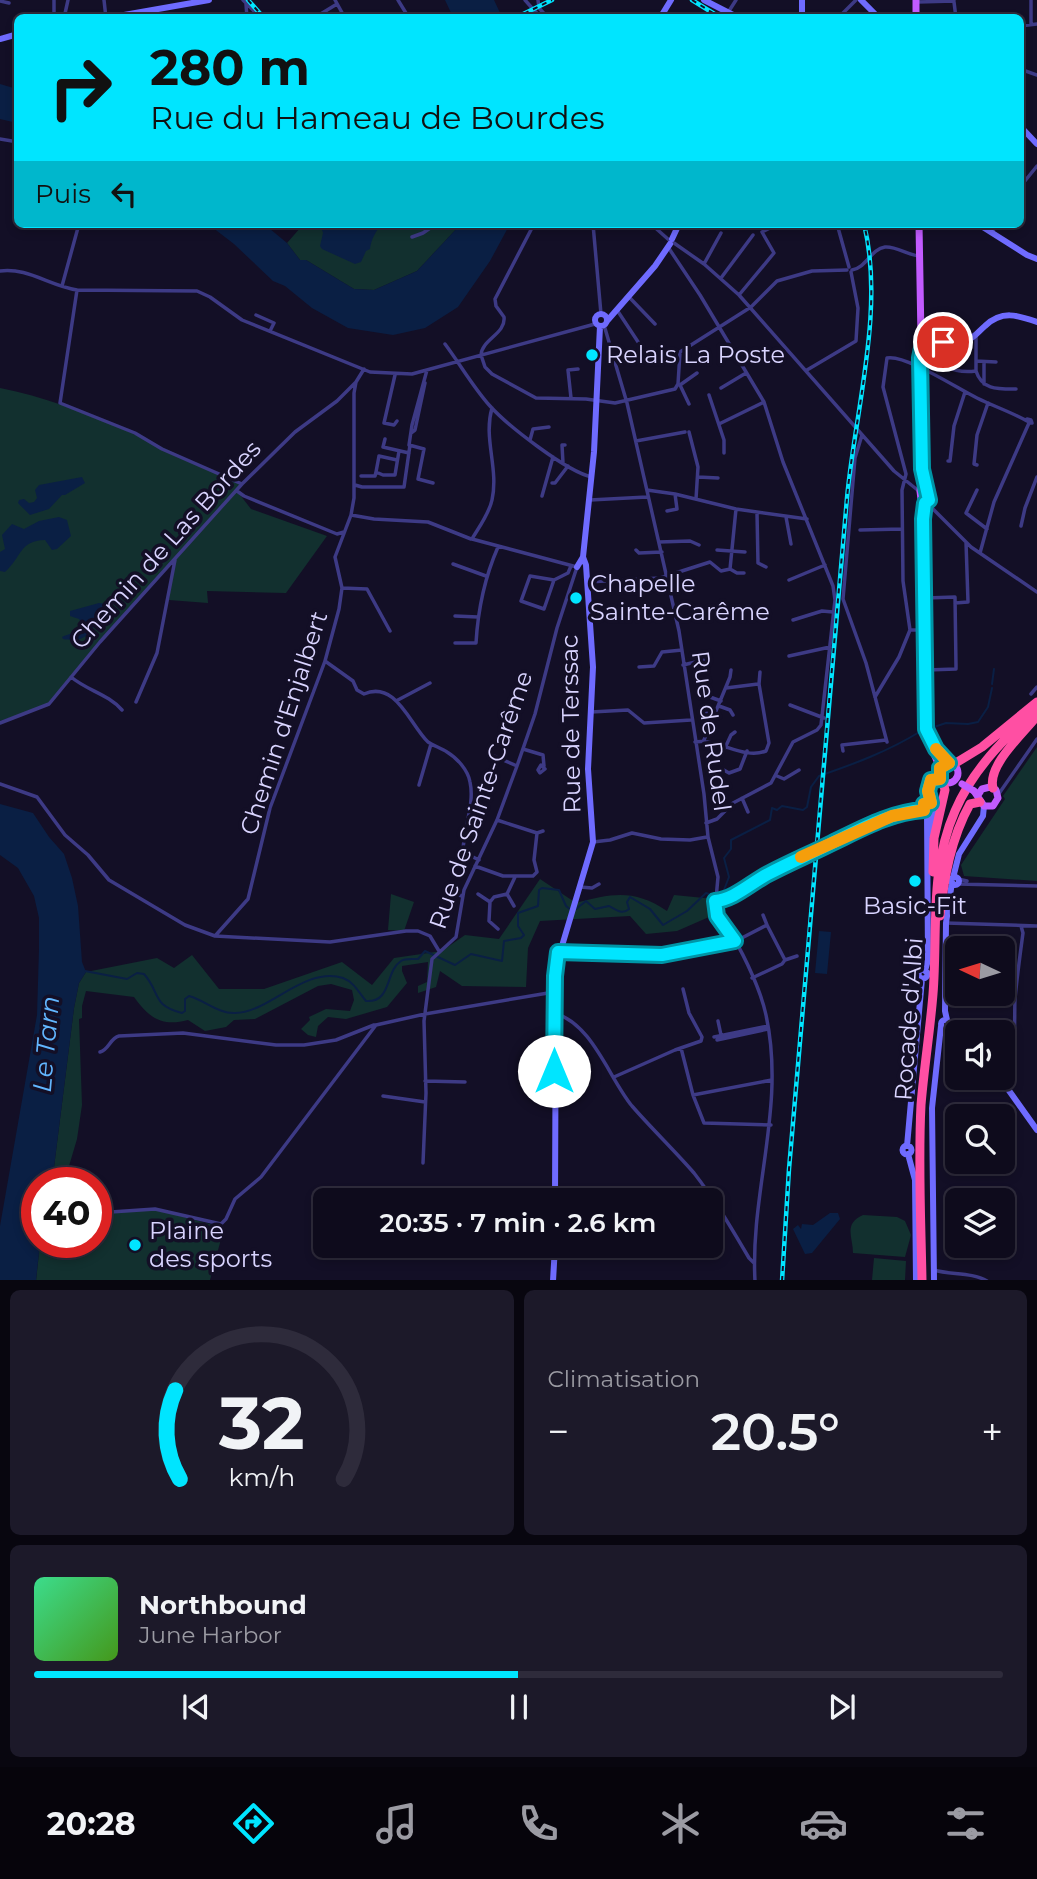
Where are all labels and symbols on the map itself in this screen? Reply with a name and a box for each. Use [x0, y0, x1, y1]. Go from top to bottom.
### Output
pin [913, 312, 973, 372]
place label: Relais La Poste [606, 340, 785, 369]
marker: Relais La Poste [584, 347, 600, 363]
street label: Chemin de Las Bordes [64, 434, 267, 655]
place label: Chapelle Sainte-Carême [590, 569, 770, 626]
marker: Chapelle Sainte-Carême [568, 590, 584, 606]
street label: Chemin d'Enjalbert [234, 607, 333, 838]
street label: Rue de Terssac [554, 634, 587, 814]
street label: Rue de Rudel [686, 649, 737, 813]
street label: Rue de Sainte-Carême [423, 667, 538, 933]
marker: Basic-Fit [907, 873, 923, 889]
place label: Basic-Fit [863, 891, 967, 920]
street label: Rocade d'Albi [888, 936, 929, 1102]
north arrow [945, 936, 1015, 1006]
water label: Le Tarn [26, 995, 66, 1093]
position arrow [517, 1034, 591, 1108]
speed limit sign: 40 [21, 1167, 112, 1258]
place label: Plaine des sports [149, 1216, 272, 1273]
marker: Plaine des sports [127, 1237, 143, 1253]

